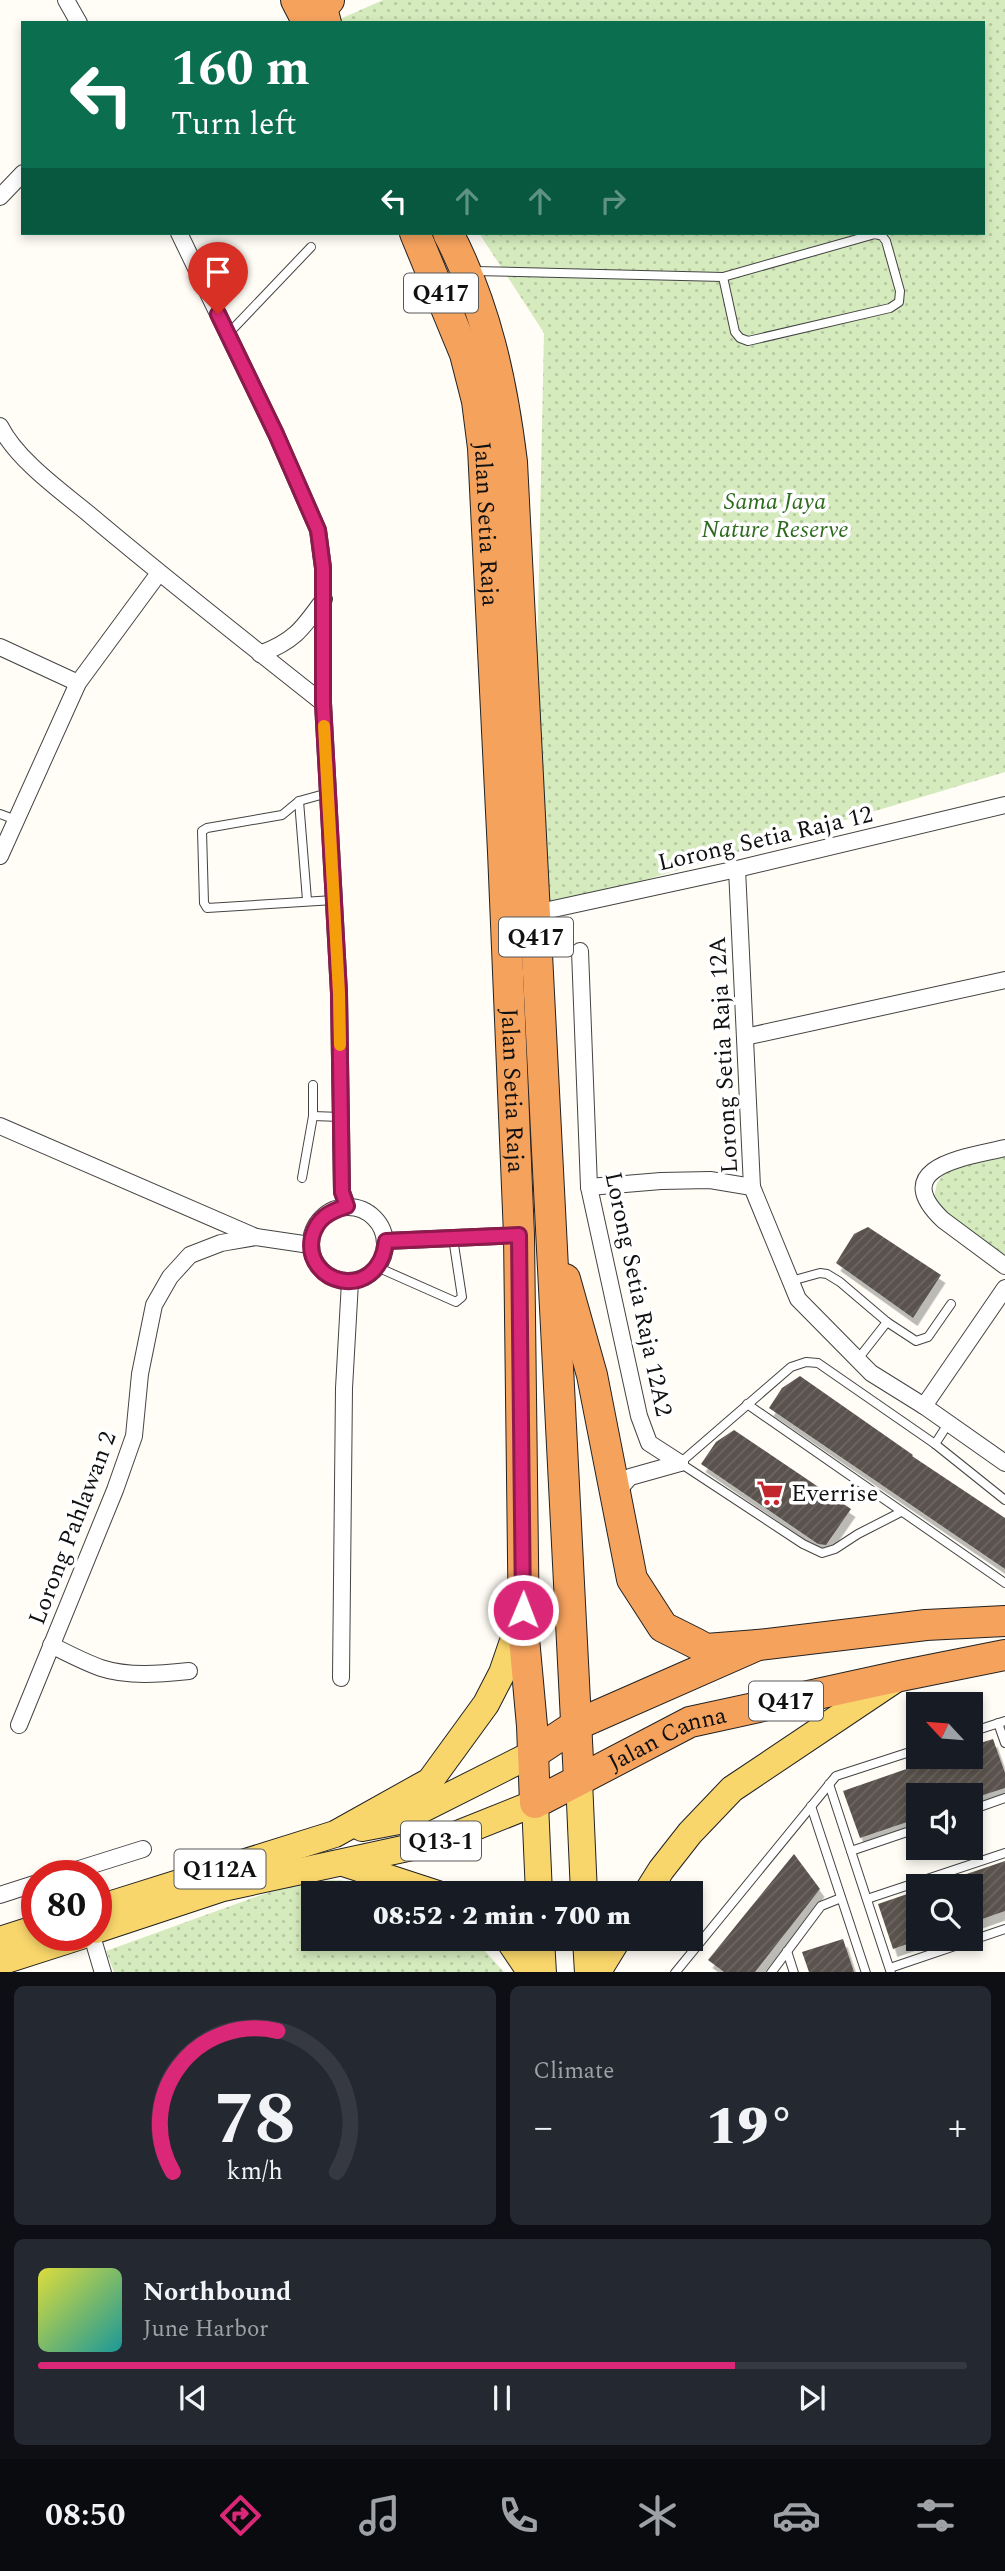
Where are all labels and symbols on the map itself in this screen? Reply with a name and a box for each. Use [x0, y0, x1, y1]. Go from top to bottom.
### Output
pin [188, 242, 248, 314]
road number: Q417 [404, 274, 478, 312]
street label: Jalan Setia Raja [463, 440, 508, 608]
park label: Sama Jaya Nature Reserve [701, 484, 849, 548]
street label: Lorong Setia Raja 12 [654, 797, 876, 881]
road number: Q417 [499, 918, 573, 956]
street label: Lorong Setia Raja 12A [700, 936, 748, 1174]
street label: Jalan Setia Raja [491, 1007, 533, 1174]
street label: Lorong Setia Raja 12A2 [595, 1169, 682, 1420]
street label: Lorong Pahlawan 2 [19, 1426, 126, 1630]
place label: Everrise [791, 1476, 878, 1512]
supermarket icon: Everrise [755, 1478, 785, 1508]
position arrow [486, 1573, 560, 1647]
road number: Q417 [749, 1682, 823, 1720]
north arrow [906, 1692, 984, 1769]
street label: Jalan Canna [602, 1697, 730, 1781]
road number: Q13-1 [401, 1822, 481, 1860]
road number: Q112A [174, 1850, 266, 1888]
speed limit sign: 80 [21, 1860, 112, 1951]

